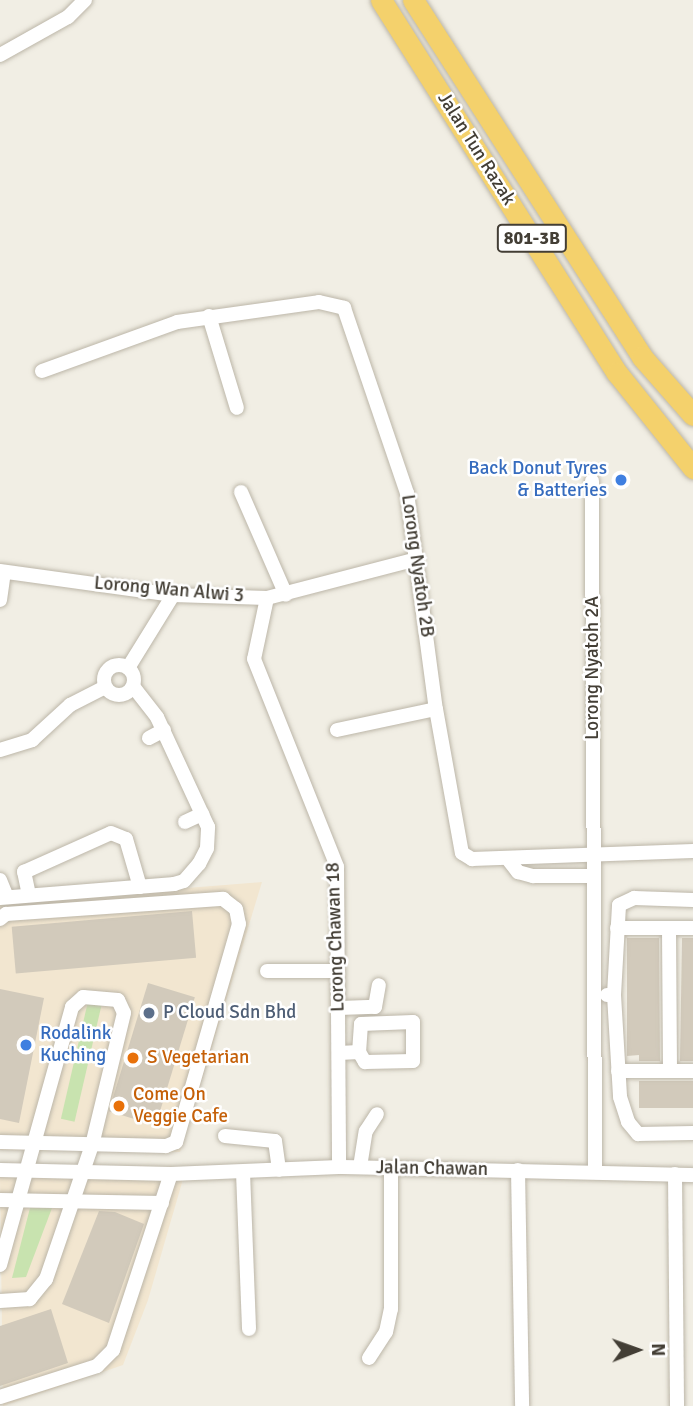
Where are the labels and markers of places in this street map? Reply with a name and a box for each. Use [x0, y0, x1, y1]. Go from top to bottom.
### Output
place label: Back Donut Tyres & Batteries [468, 458, 607, 502]
marker: Back Donut Tyres & Batteries [613, 472, 629, 488]
place label: P Cloud Sdn Bhd [163, 1002, 296, 1024]
marker: P Cloud Sdn Bhd [141, 1005, 157, 1021]
place label: Rodalink Kuching [40, 1023, 111, 1067]
marker: Rodalink Kuching [18, 1037, 34, 1053]
place label: S Vegetarian [147, 1047, 249, 1069]
marker: S Vegetarian [125, 1050, 141, 1066]
place label: Come On Veggie Cafe [133, 1084, 228, 1128]
marker: Come On Veggie Cafe [111, 1098, 127, 1114]

